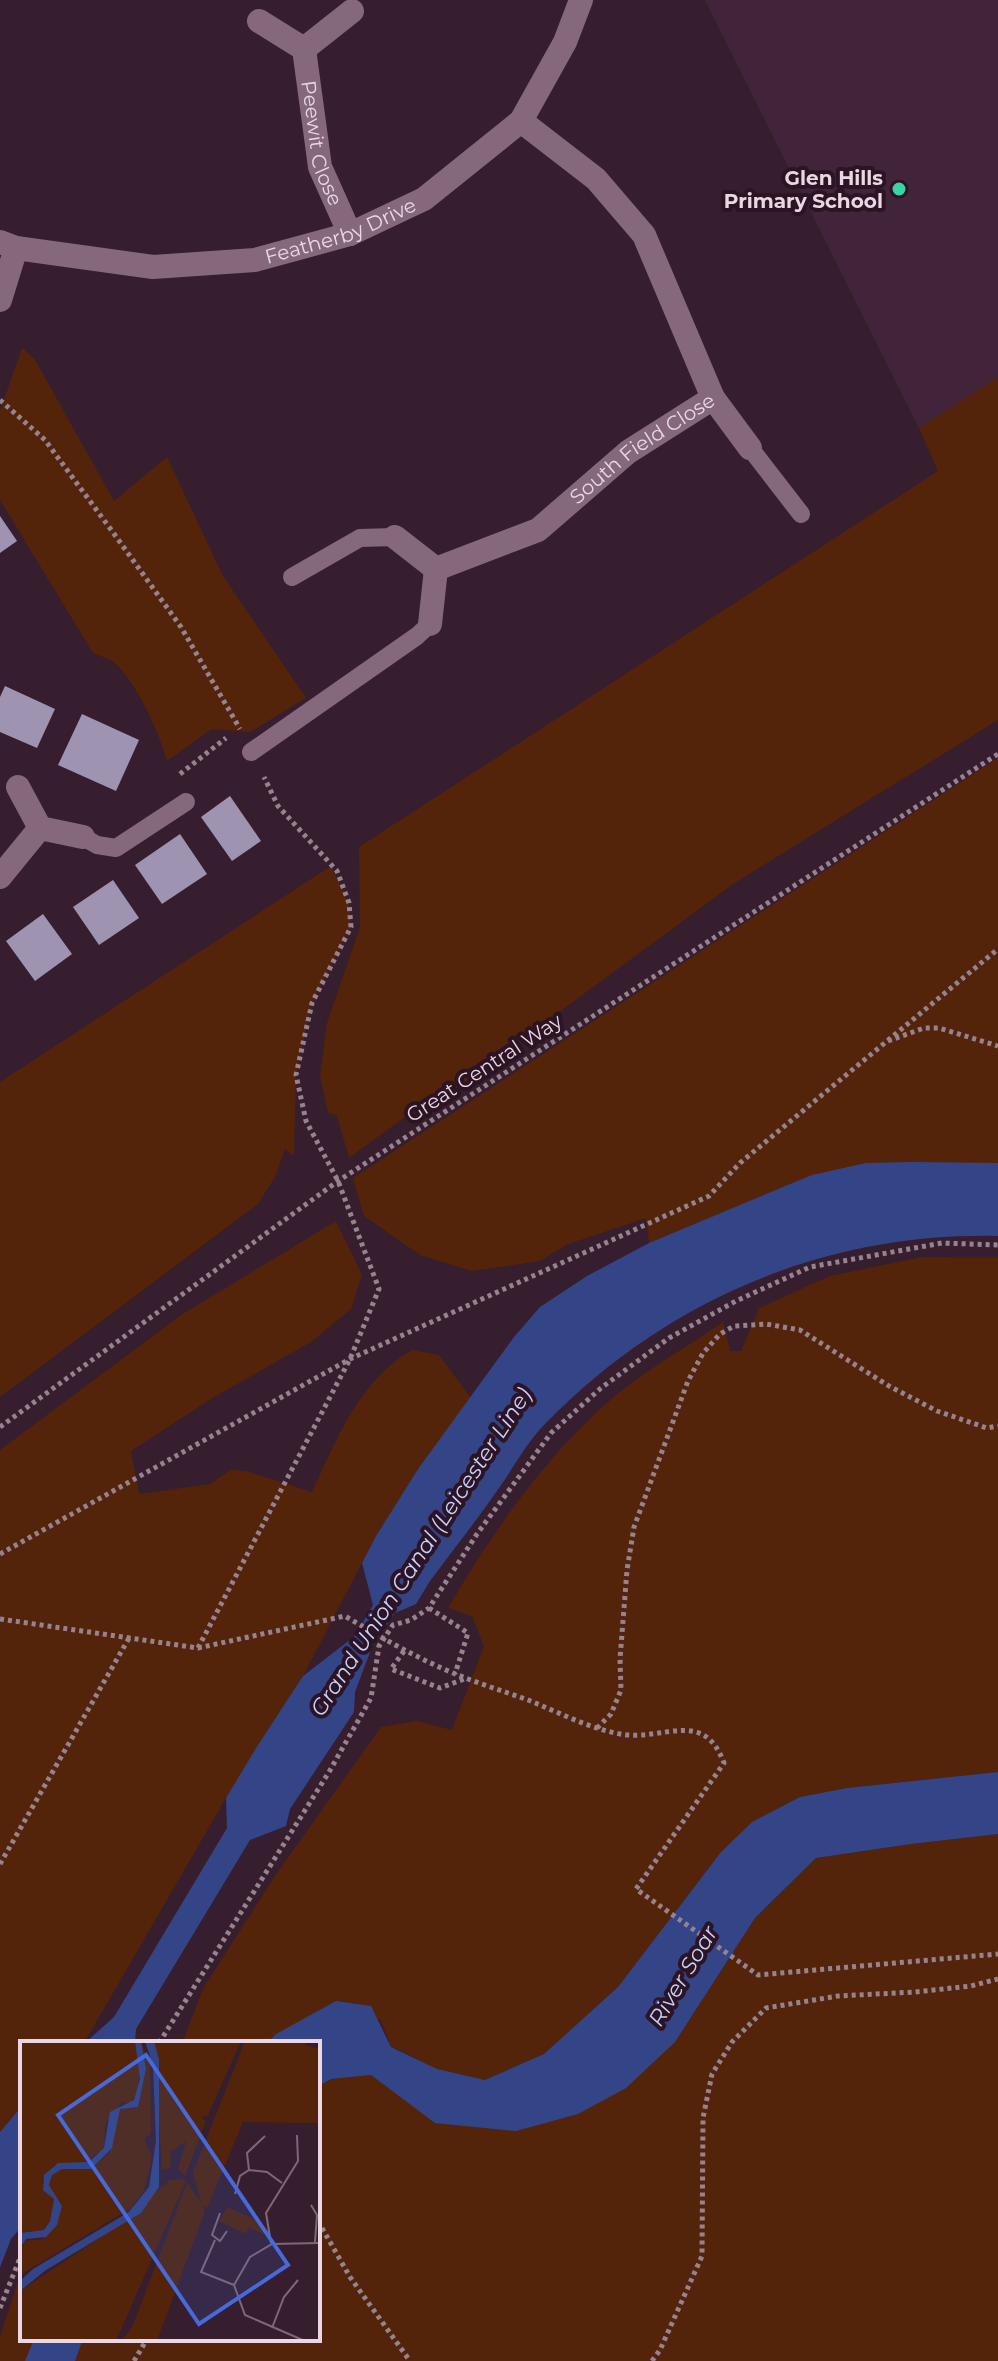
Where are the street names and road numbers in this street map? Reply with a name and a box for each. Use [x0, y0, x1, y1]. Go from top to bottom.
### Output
street label: Peewit Close [296, 79, 348, 209]
street label: Featherby Drive [262, 193, 420, 269]
street label: South Field Close [565, 388, 719, 509]
street label: Great Central Way [402, 1009, 566, 1127]

